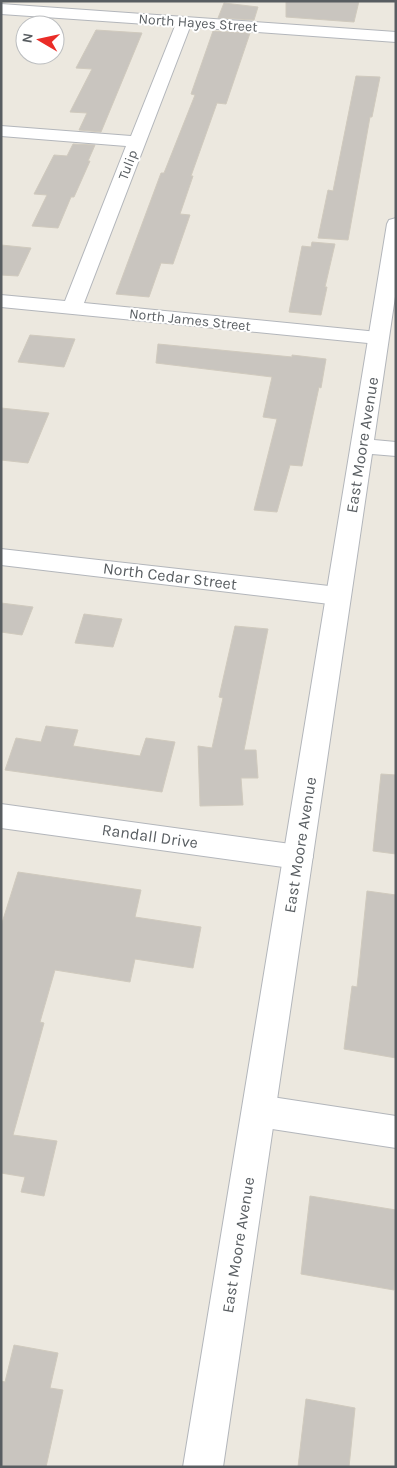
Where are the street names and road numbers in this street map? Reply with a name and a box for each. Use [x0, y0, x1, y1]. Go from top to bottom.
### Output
street label: North Hayes Street [138, 10, 258, 36]
street label: Tulip [115, 148, 141, 182]
street label: North James Street [128, 305, 252, 335]
street label: East Moore Avenue [342, 376, 382, 514]
street label: North Cedar Street [102, 558, 238, 594]
street label: East Moore Avenue [280, 776, 320, 914]
street label: Randall Drive [101, 820, 199, 852]
street label: East Moore Avenue [218, 1176, 258, 1314]

